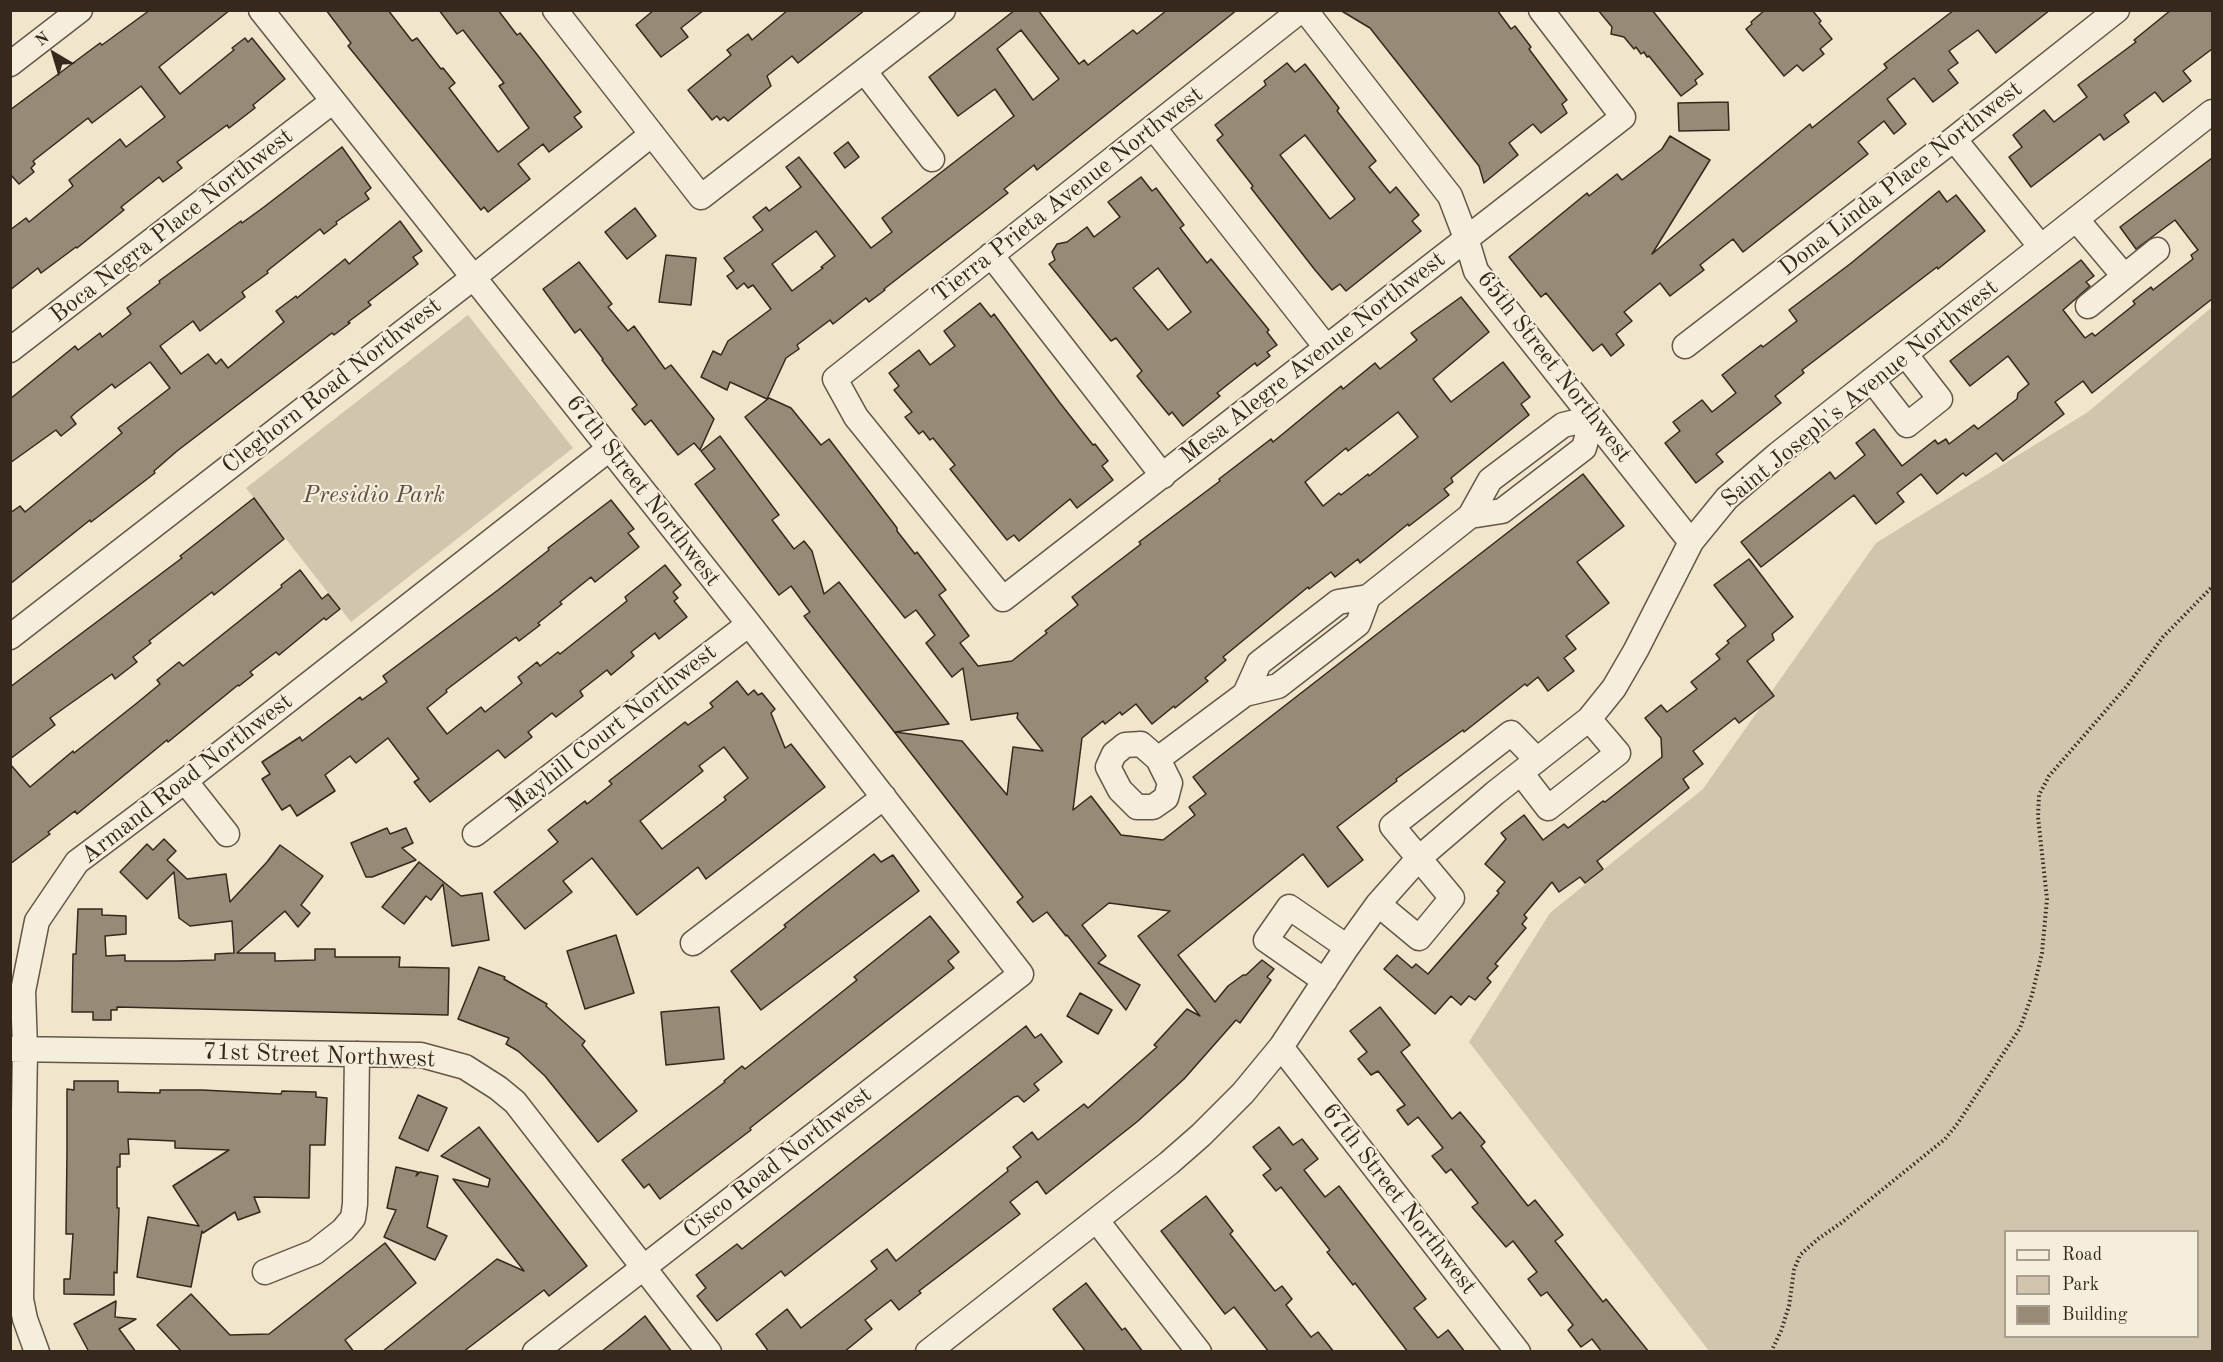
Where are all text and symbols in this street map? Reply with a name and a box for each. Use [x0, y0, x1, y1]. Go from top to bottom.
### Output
north arrow [24, 24, 84, 84]
text: N [33, 30, 53, 50]
street label: Dona Linda Place Northwest [1774, 75, 2028, 283]
street label: Tierra Prieta Avenue Northwest [927, 80, 1209, 310]
street label: Boca Negra Place Northwest [45, 122, 299, 330]
street label: Mesa Alegre Avenue Northwest [1175, 246, 1451, 470]
street label: 65th Street Northwest [1470, 265, 1638, 469]
street label: Saint Joseph's Avenue Northwest [1716, 273, 2004, 515]
street label: Cleghorn Road Northwest [217, 291, 447, 481]
street label: 67th Street Northwest [559, 389, 727, 593]
park label: Presidio Park [303, 482, 445, 510]
street label: Mayhill Court Northwest [501, 638, 723, 820]
street label: Armand Road Northwest [75, 687, 299, 871]
street label: 71st Street Northwest [202, 1038, 436, 1074]
street label: Cisco Road Northwest [678, 1080, 878, 1246]
street label: 67th Street Northwest [1315, 1097, 1483, 1301]
legend [2004, 1230, 2199, 1338]
text: Road [2062, 1246, 2102, 1264]
text: Park [2062, 1276, 2099, 1294]
text: Building [2062, 1306, 2127, 1324]

